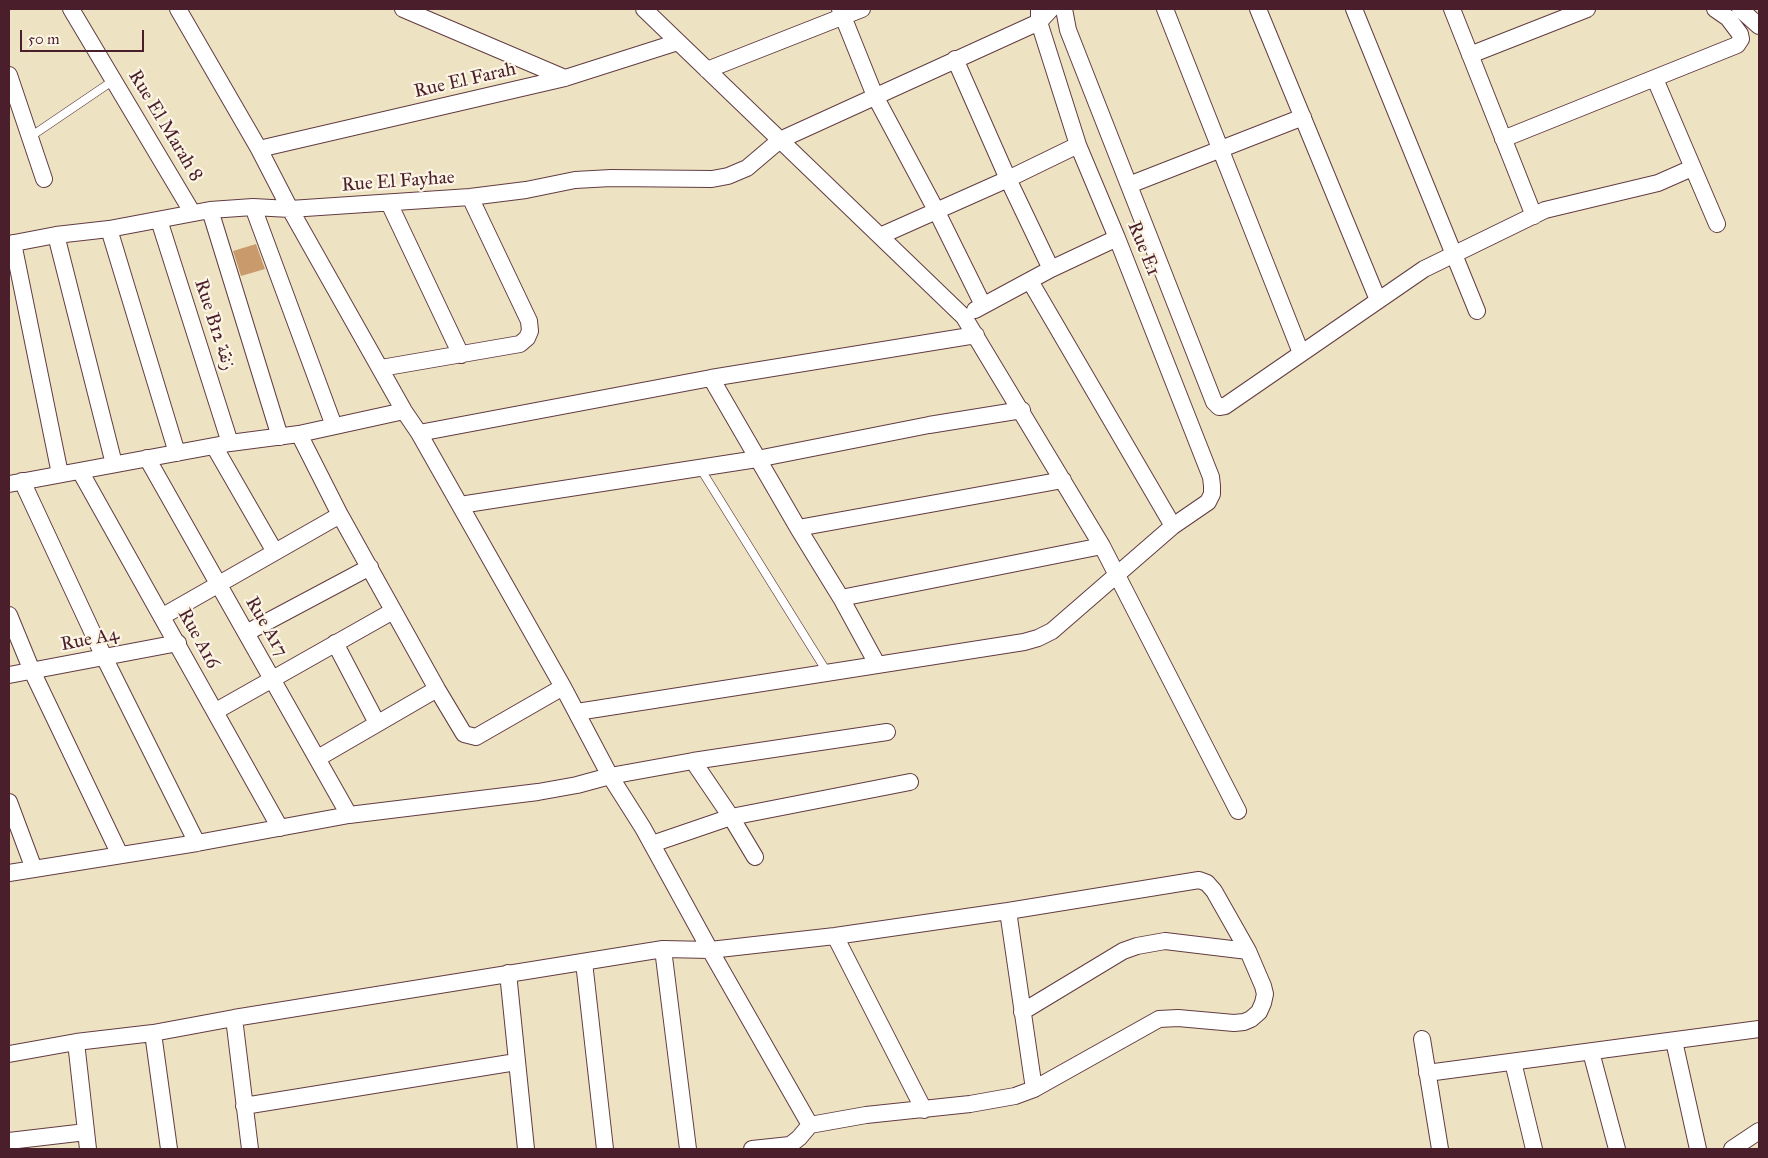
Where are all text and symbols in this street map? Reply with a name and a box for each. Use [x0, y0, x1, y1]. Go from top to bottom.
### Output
scale bar [22, 20, 146, 52]
text: 50 m [28, 30, 60, 48]
street label: Rue El Farah [412, 58, 518, 104]
street label: Rue El Marah 8 [123, 66, 207, 186]
street label: Rue El Fayhae [341, 167, 455, 197]
street label: Rue E1 [1122, 219, 1164, 279]
street label: Rue B12 زنقة [189, 277, 239, 373]
street label: Rue A17 [240, 593, 292, 661]
street label: Rue A16 [172, 605, 224, 673]
street label: Rue A4 [59, 623, 121, 657]

